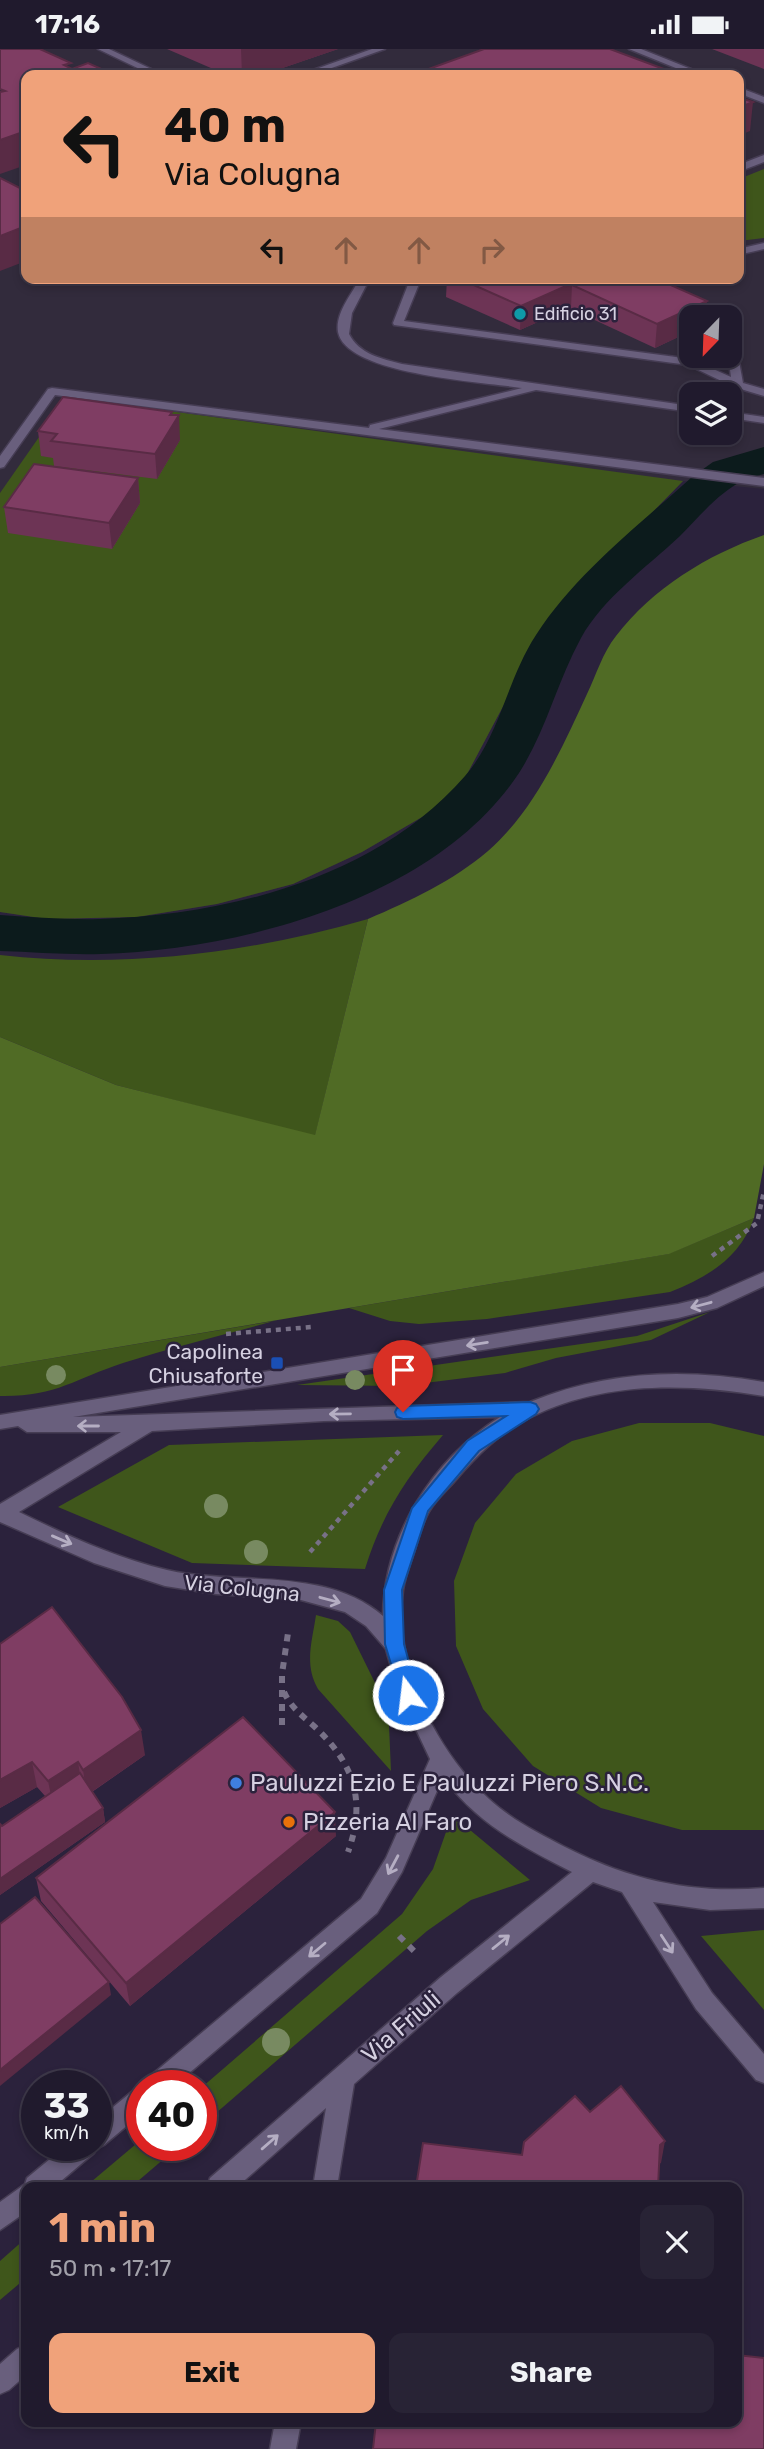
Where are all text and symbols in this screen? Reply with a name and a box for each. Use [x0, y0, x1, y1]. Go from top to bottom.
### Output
text: 17:16 [35, 9, 100, 40]
text: 40 m [164, 96, 286, 154]
icon: left [49, 98, 140, 189]
text: Via Colugna [164, 155, 341, 193]
icon: left [254, 231, 292, 269]
icon: ahead [327, 231, 365, 269]
icon: ahead [400, 231, 438, 269]
icon: right [473, 231, 511, 269]
place label: Edificio 31 [534, 303, 617, 325]
north arrow [679, 305, 742, 367]
map controls [679, 305, 742, 445]
marker: Edificio 31 [512, 306, 528, 322]
button: layers [679, 382, 742, 445]
one-way arrow [690, 1299, 713, 1312]
one-way arrow [466, 1338, 489, 1351]
place label: Capolinea Chiusaforte [148, 1339, 263, 1388]
pin [373, 1340, 433, 1412]
icon: arrive [384, 1351, 422, 1389]
marker: Capolinea Chiusaforte [269, 1355, 285, 1371]
one-way arrow [328, 1407, 351, 1420]
one-way arrow [77, 1419, 100, 1433]
one-way arrow [51, 1534, 73, 1547]
street label: Via Colugna [183, 1569, 301, 1607]
one-way arrow [318, 1594, 341, 1607]
position arrow [371, 1658, 445, 1732]
place label: Pauluzzi Ezio E Pauluzzi Piero S.N.C. [250, 1769, 649, 1797]
marker: Pauluzzi Ezio E Pauluzzi Piero S.N.C. [228, 1775, 244, 1791]
place label: Pizzeria Al Faro [303, 1808, 472, 1836]
marker: Pizzeria Al Faro [281, 1814, 297, 1830]
one-way arrow [386, 1854, 400, 1875]
one-way arrow [492, 1934, 510, 1949]
one-way arrow [660, 1934, 675, 1953]
one-way arrow [309, 1942, 327, 1958]
street label: Via Friuli [356, 1985, 446, 2069]
speed limit sign: 40 [126, 2070, 217, 2161]
text: 33 [43, 2085, 90, 2127]
text: km/h [44, 2122, 89, 2144]
one-way arrow [261, 2134, 279, 2150]
text: 1 min [49, 2203, 156, 2253]
button: close [640, 2205, 714, 2279]
text: 50 m · 17:17 [49, 2254, 171, 2282]
button: Exit [49, 2333, 375, 2413]
button: Share [389, 2333, 714, 2413]

